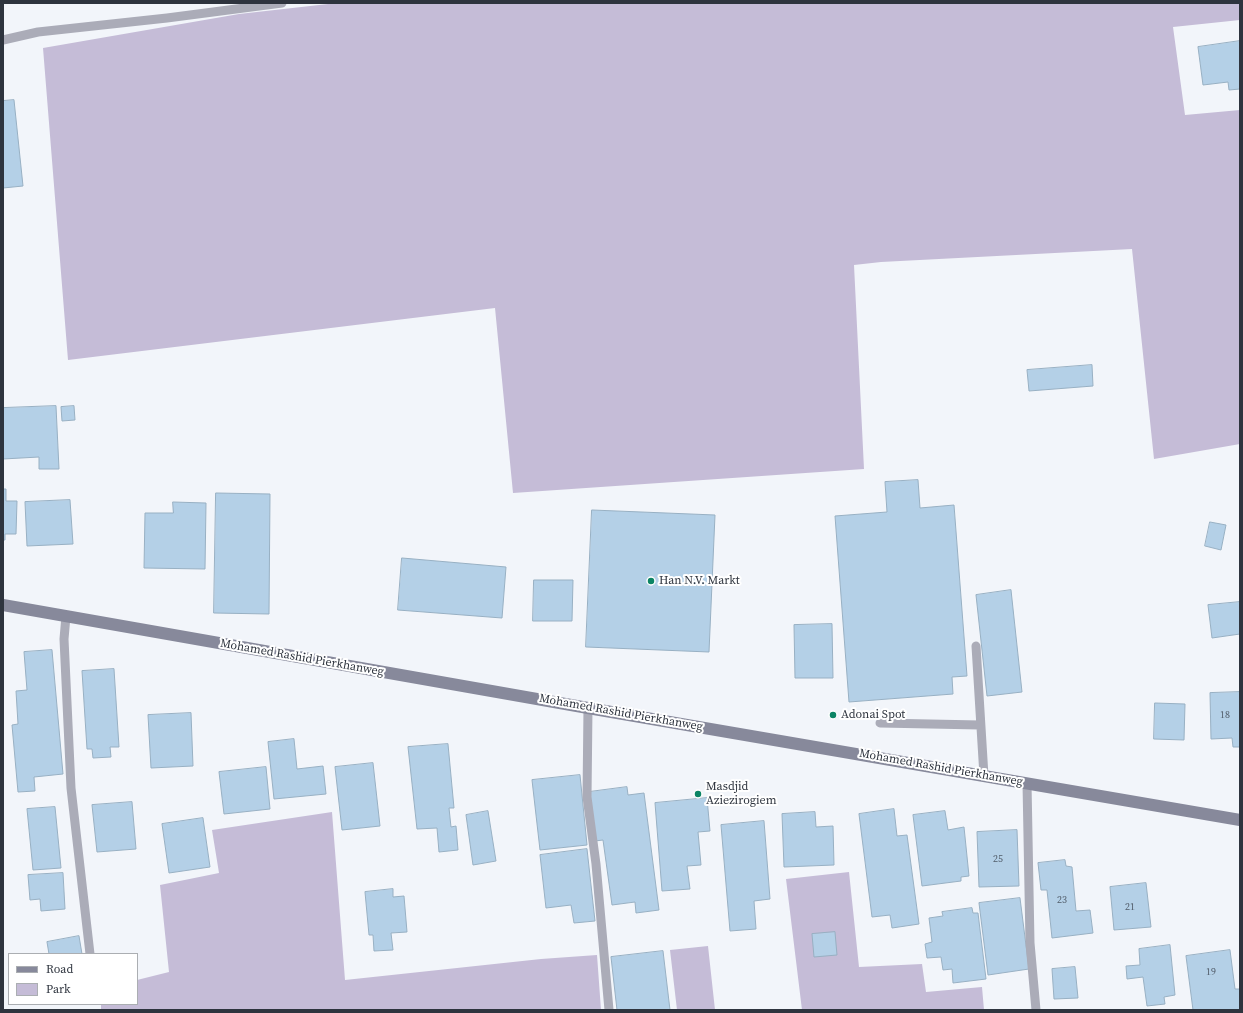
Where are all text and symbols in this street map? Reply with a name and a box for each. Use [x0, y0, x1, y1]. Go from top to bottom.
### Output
place label: Han N.V. Markt [659, 574, 740, 588]
marker: Han N.V. Markt [646, 576, 656, 586]
street label: Mohamed Rashid Pierkhanweg [219, 636, 385, 680]
street label: Mohamed Rashid Pierkhanweg [538, 691, 704, 735]
place label: Adonai Spot [841, 708, 905, 722]
house number: 18 [1220, 709, 1230, 721]
marker: Adonai Spot [828, 710, 838, 720]
street label: Mohamed Rashid Pierkhanweg [858, 746, 1024, 790]
place label: Masdjid Aziezirogiem [706, 780, 776, 808]
marker: Masdjid Aziezirogiem [693, 789, 703, 799]
house number: 25 [993, 853, 1003, 865]
house number: 23 [1057, 894, 1067, 906]
house number: 21 [1125, 901, 1135, 913]
legend [8, 953, 138, 1005]
text: Road [46, 961, 73, 977]
house number: 19 [1206, 966, 1216, 978]
text: Park [46, 981, 71, 997]

